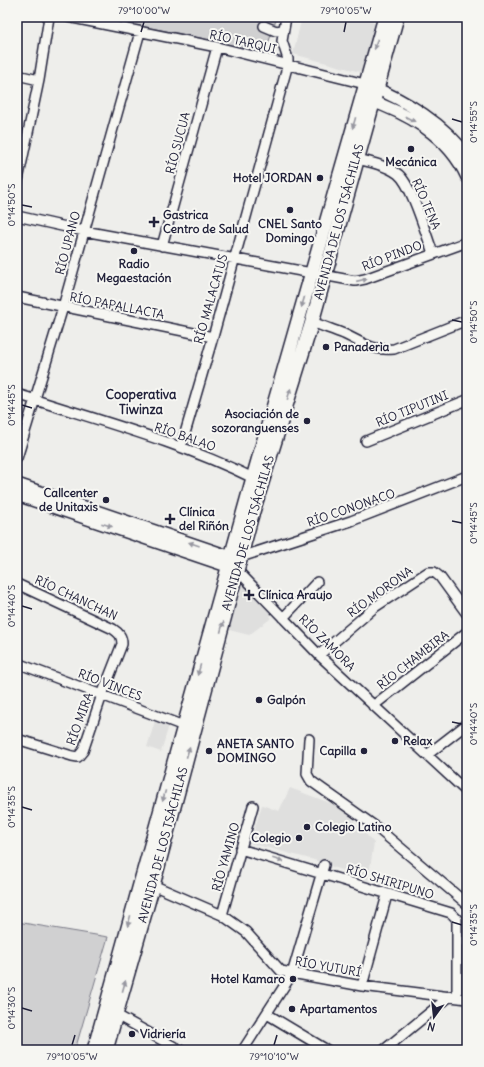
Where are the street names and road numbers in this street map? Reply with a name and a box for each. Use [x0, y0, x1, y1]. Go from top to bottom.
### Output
street label: RÍO TARQUI [208, 27, 278, 57]
street label: RÍO SUCUA [162, 110, 193, 175]
street label: AVENIDA DE LOS TSÁCHILAS [310, 142, 367, 302]
street label: RÍO TENA [409, 176, 444, 232]
street label: RÍO UPANO [52, 209, 83, 276]
street label: RÍO PINDO [360, 237, 424, 274]
street label: RÍO MALACATUS [191, 252, 231, 345]
street label: RÍO PAPALLACTA [69, 289, 166, 322]
street label: RÍO TIPUTINI [373, 387, 450, 430]
street label: RÍO BALAO [153, 419, 218, 454]
street label: AVENIDA DE LOS TSÁCHILAS [218, 453, 277, 612]
street label: RÍO CONONACO [305, 485, 397, 530]
street label: RÍO MORONA [344, 563, 415, 620]
street label: RÍO CHANCHAN [32, 572, 120, 623]
street label: RÍO ZAMORA [296, 611, 359, 674]
street label: RÍO CHAMBIRA [374, 627, 452, 692]
street label: RÍO VINCES [76, 665, 145, 704]
street label: RÍO MIRA [63, 690, 96, 747]
street label: AVENIDA DE LOS TSÁCHILAS [134, 765, 191, 925]
street label: RÍO YAMINO [208, 821, 243, 893]
street label: RÍO SHIRIPUNO [344, 861, 436, 902]
street label: RÍO YUTURÍ [294, 953, 362, 980]

